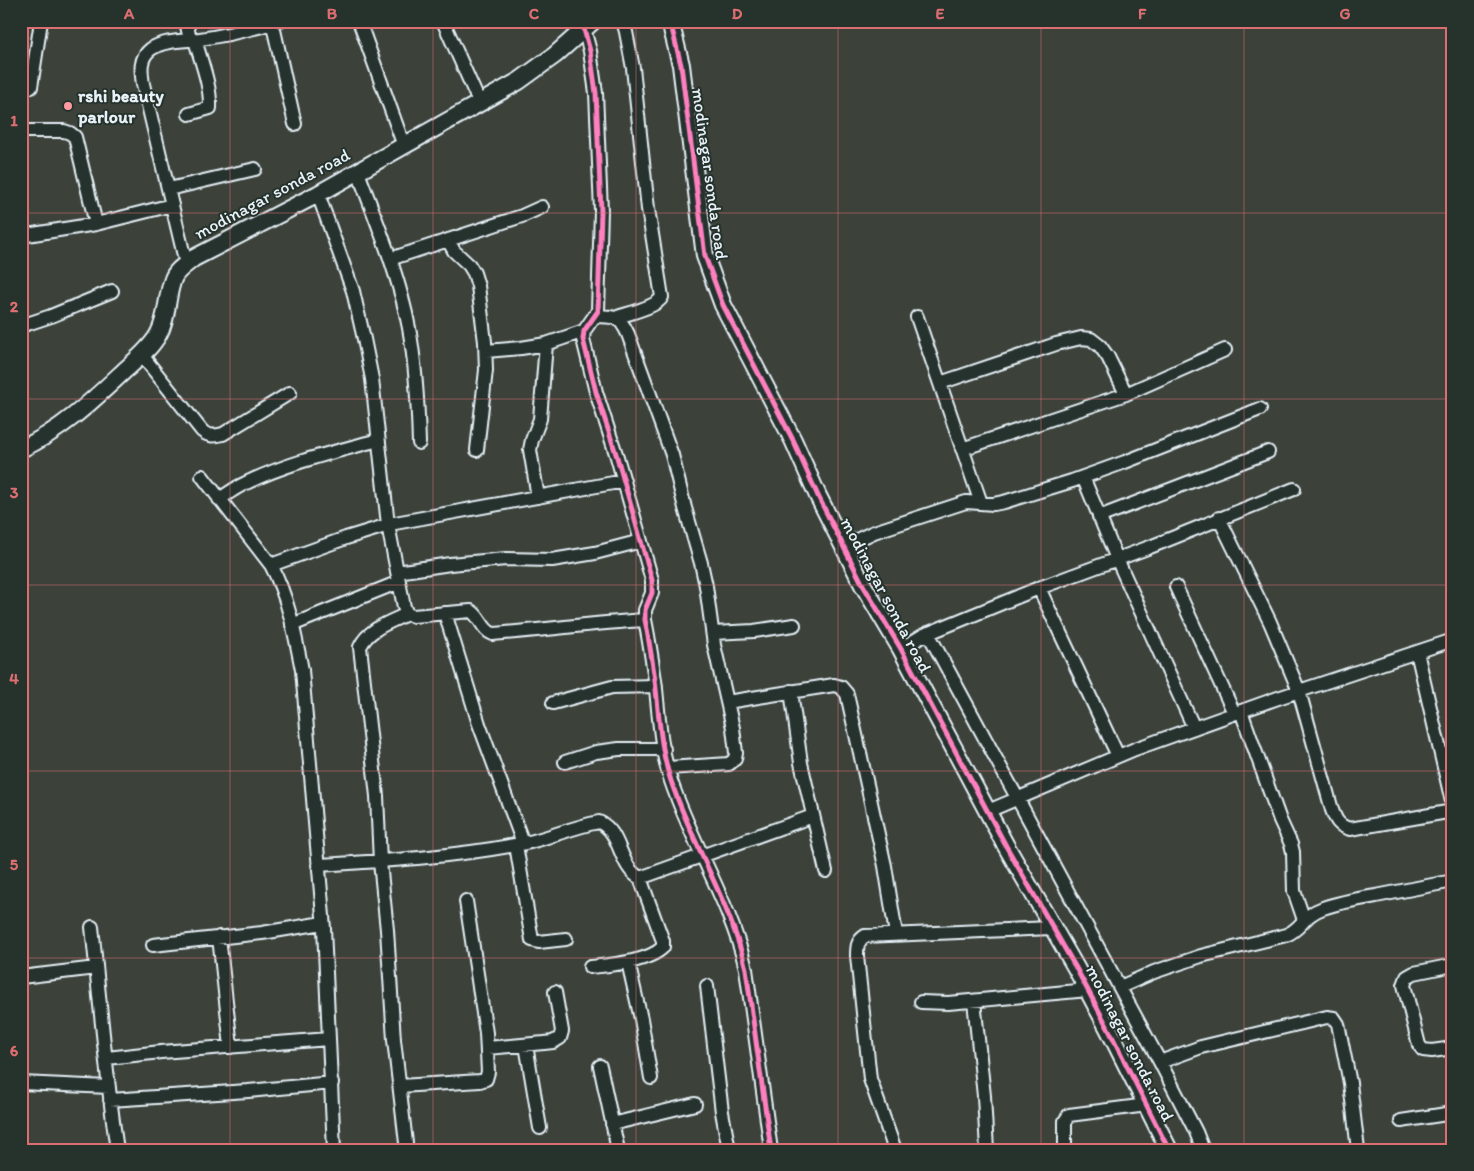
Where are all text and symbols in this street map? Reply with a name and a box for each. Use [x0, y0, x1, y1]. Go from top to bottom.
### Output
text: A [123, 4, 135, 23]
text: B [327, 4, 338, 23]
text: C [529, 4, 540, 23]
text: D [732, 4, 743, 23]
text: E [936, 4, 945, 23]
text: F [1138, 4, 1147, 23]
text: G [1339, 4, 1351, 23]
place label: rshi beauty parlour [77, 85, 164, 128]
street label: modinagar sonda road [687, 87, 733, 261]
marker: rshi beauty parlour [62, 100, 74, 112]
text: 1 [10, 111, 18, 130]
street label: modinagar sonda road [190, 144, 354, 244]
text: 2 [10, 297, 19, 316]
text: 3 [10, 483, 19, 502]
street label: modinagar sonda road [836, 513, 936, 677]
text: 4 [9, 669, 19, 688]
text: 5 [10, 855, 19, 874]
street label: modinagar sonda road [1081, 961, 1179, 1125]
text: 6 [10, 1041, 19, 1060]

